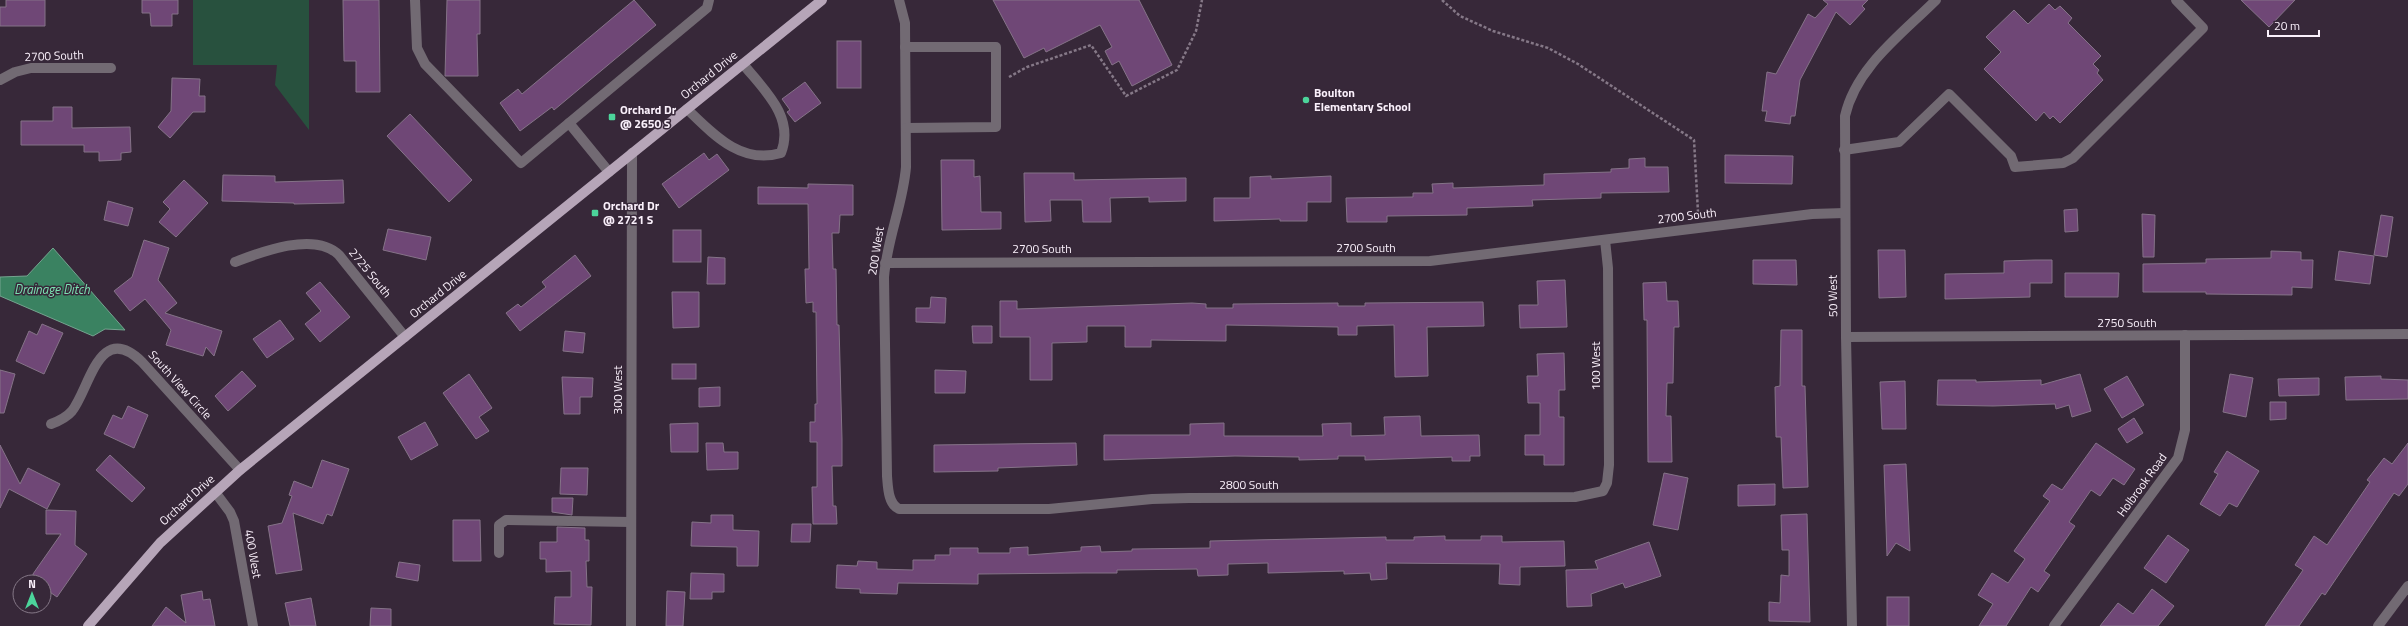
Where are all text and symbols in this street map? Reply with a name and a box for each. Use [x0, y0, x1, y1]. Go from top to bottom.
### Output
scale bar [2268, 12, 2319, 38]
text: 20 m [2274, 16, 2300, 35]
street label: 2700 South [24, 45, 84, 66]
street label: Orchard Drive [676, 46, 741, 104]
place label: Boulton Elementary School [1314, 83, 1411, 116]
marker: Boulton Elementary School [1301, 95, 1311, 105]
place label: Orchard Dr @ 2650 S [620, 100, 677, 133]
marker: Orchard Dr @ 2650 S [607, 112, 617, 122]
place label: Orchard Dr @ 2721 S [603, 196, 660, 229]
street label: 2700 South [1656, 202, 1718, 229]
marker: Orchard Dr @ 2721 S [590, 208, 600, 218]
street label: 200 West [862, 224, 889, 277]
street label: 2700 South [1336, 238, 1396, 257]
street label: 2700 South [1012, 239, 1072, 258]
street label: 2725 South [344, 244, 396, 302]
street label: Orchard Drive [405, 265, 470, 323]
street label: 50 West [1823, 274, 1842, 317]
water label: Drainage Ditch [14, 279, 90, 299]
street label: 2750 South [2097, 313, 2157, 332]
street label: 100 West [1586, 341, 1605, 391]
street label: South View Circle [144, 346, 217, 423]
street label: 300 West [608, 365, 627, 415]
street label: Holbrook Road [2112, 449, 2171, 520]
street label: Orchard Drive [155, 470, 219, 530]
street label: 2800 South [1219, 475, 1279, 494]
street label: 400 West [240, 528, 267, 580]
north arrow [12, 574, 52, 614]
text: N [28, 576, 36, 592]

